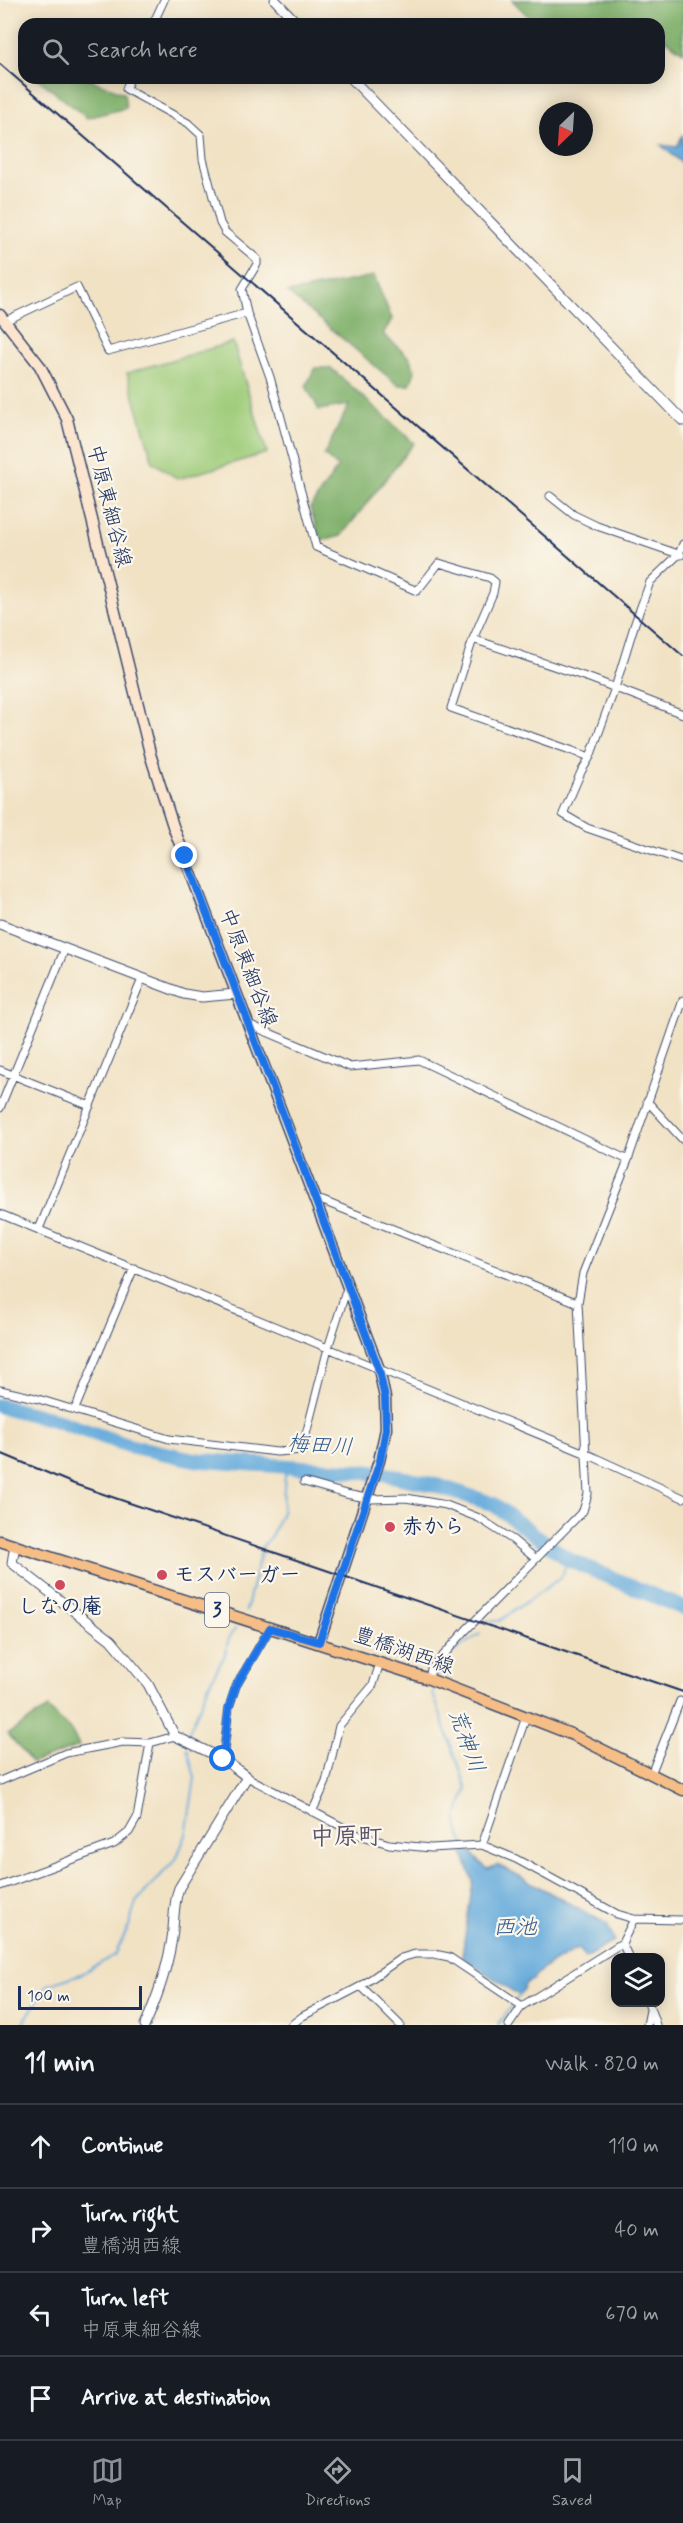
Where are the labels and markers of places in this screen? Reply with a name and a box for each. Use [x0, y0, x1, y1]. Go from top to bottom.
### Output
place label: 赤から [402, 1513, 465, 1541]
marker: 赤から [383, 1520, 397, 1534]
place label: モスバーガー [174, 1561, 300, 1589]
marker: モスバーガー [155, 1568, 169, 1582]
marker: しなの庵 [53, 1578, 67, 1592]
place label: しなの庵 [18, 1593, 102, 1621]

